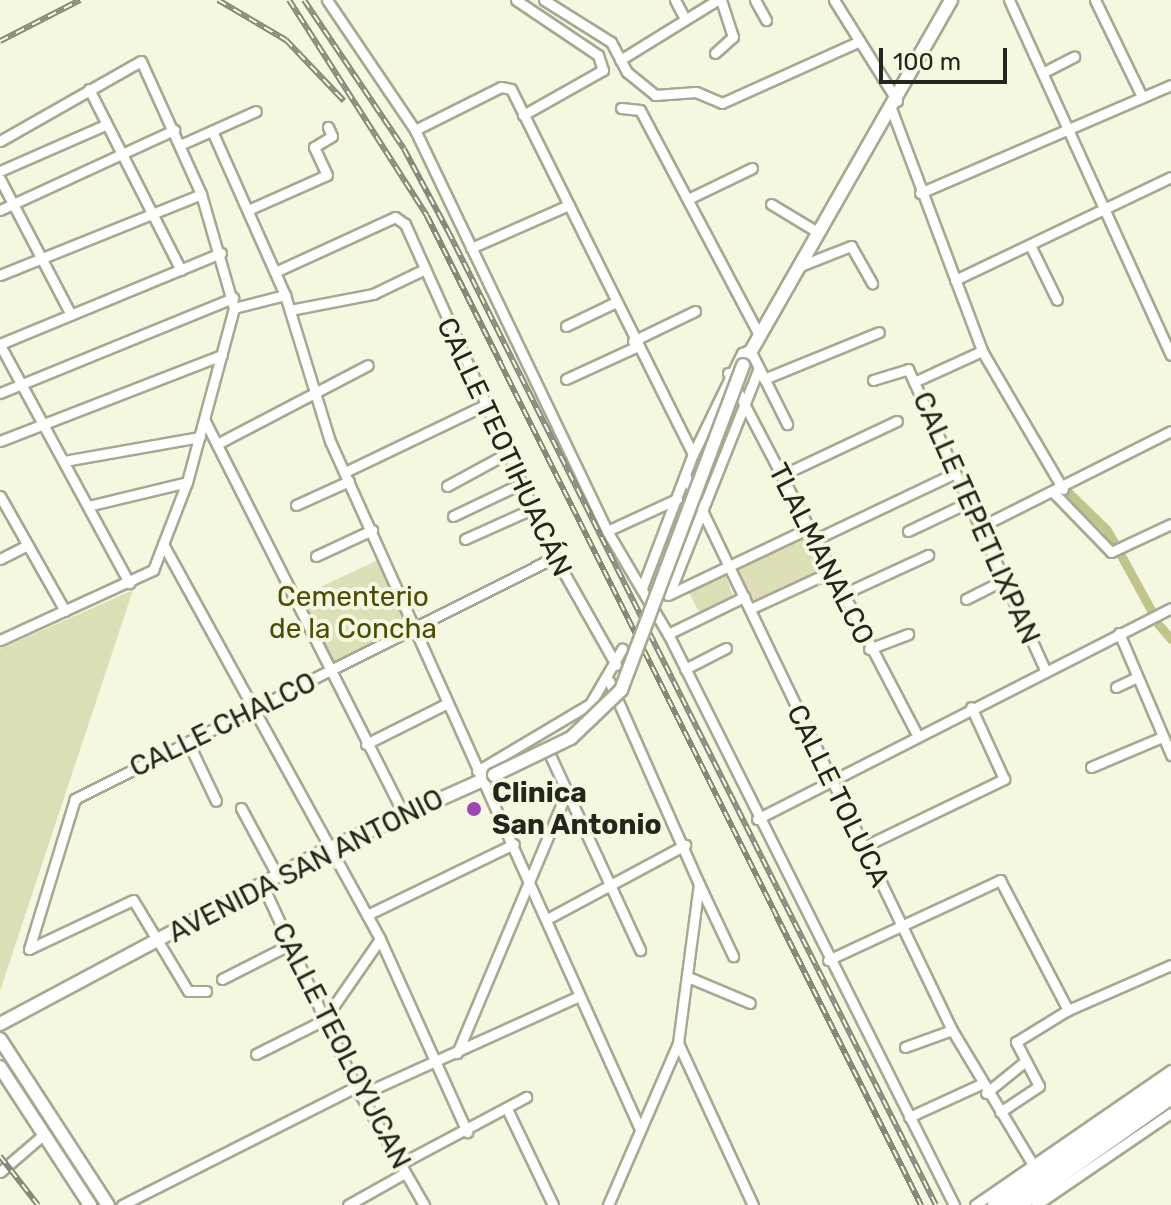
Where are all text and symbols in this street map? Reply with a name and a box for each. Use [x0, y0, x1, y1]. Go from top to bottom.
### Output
scale bar [883, 32, 1011, 82]
text: 100 m [893, 48, 961, 76]
street label: CALLE TEOTIHUACÁN [429, 312, 579, 582]
street label: CALLE TEPETLIXPAN [905, 386, 1047, 650]
street label: TLALMANALCO [761, 458, 881, 650]
park label: Cementerio de la Concha [269, 580, 437, 646]
street label: CALLE CHALCO [124, 665, 322, 785]
street label: CALLE TOLUCA [779, 699, 897, 893]
place label: Clinica San Antonio [492, 776, 662, 842]
street label: AVENIDA SAN ANTONIO [162, 782, 450, 950]
marker: Clinica San Antonio [463, 798, 485, 820]
street label: CALLE TEOLOYUCAN [264, 917, 418, 1175]

